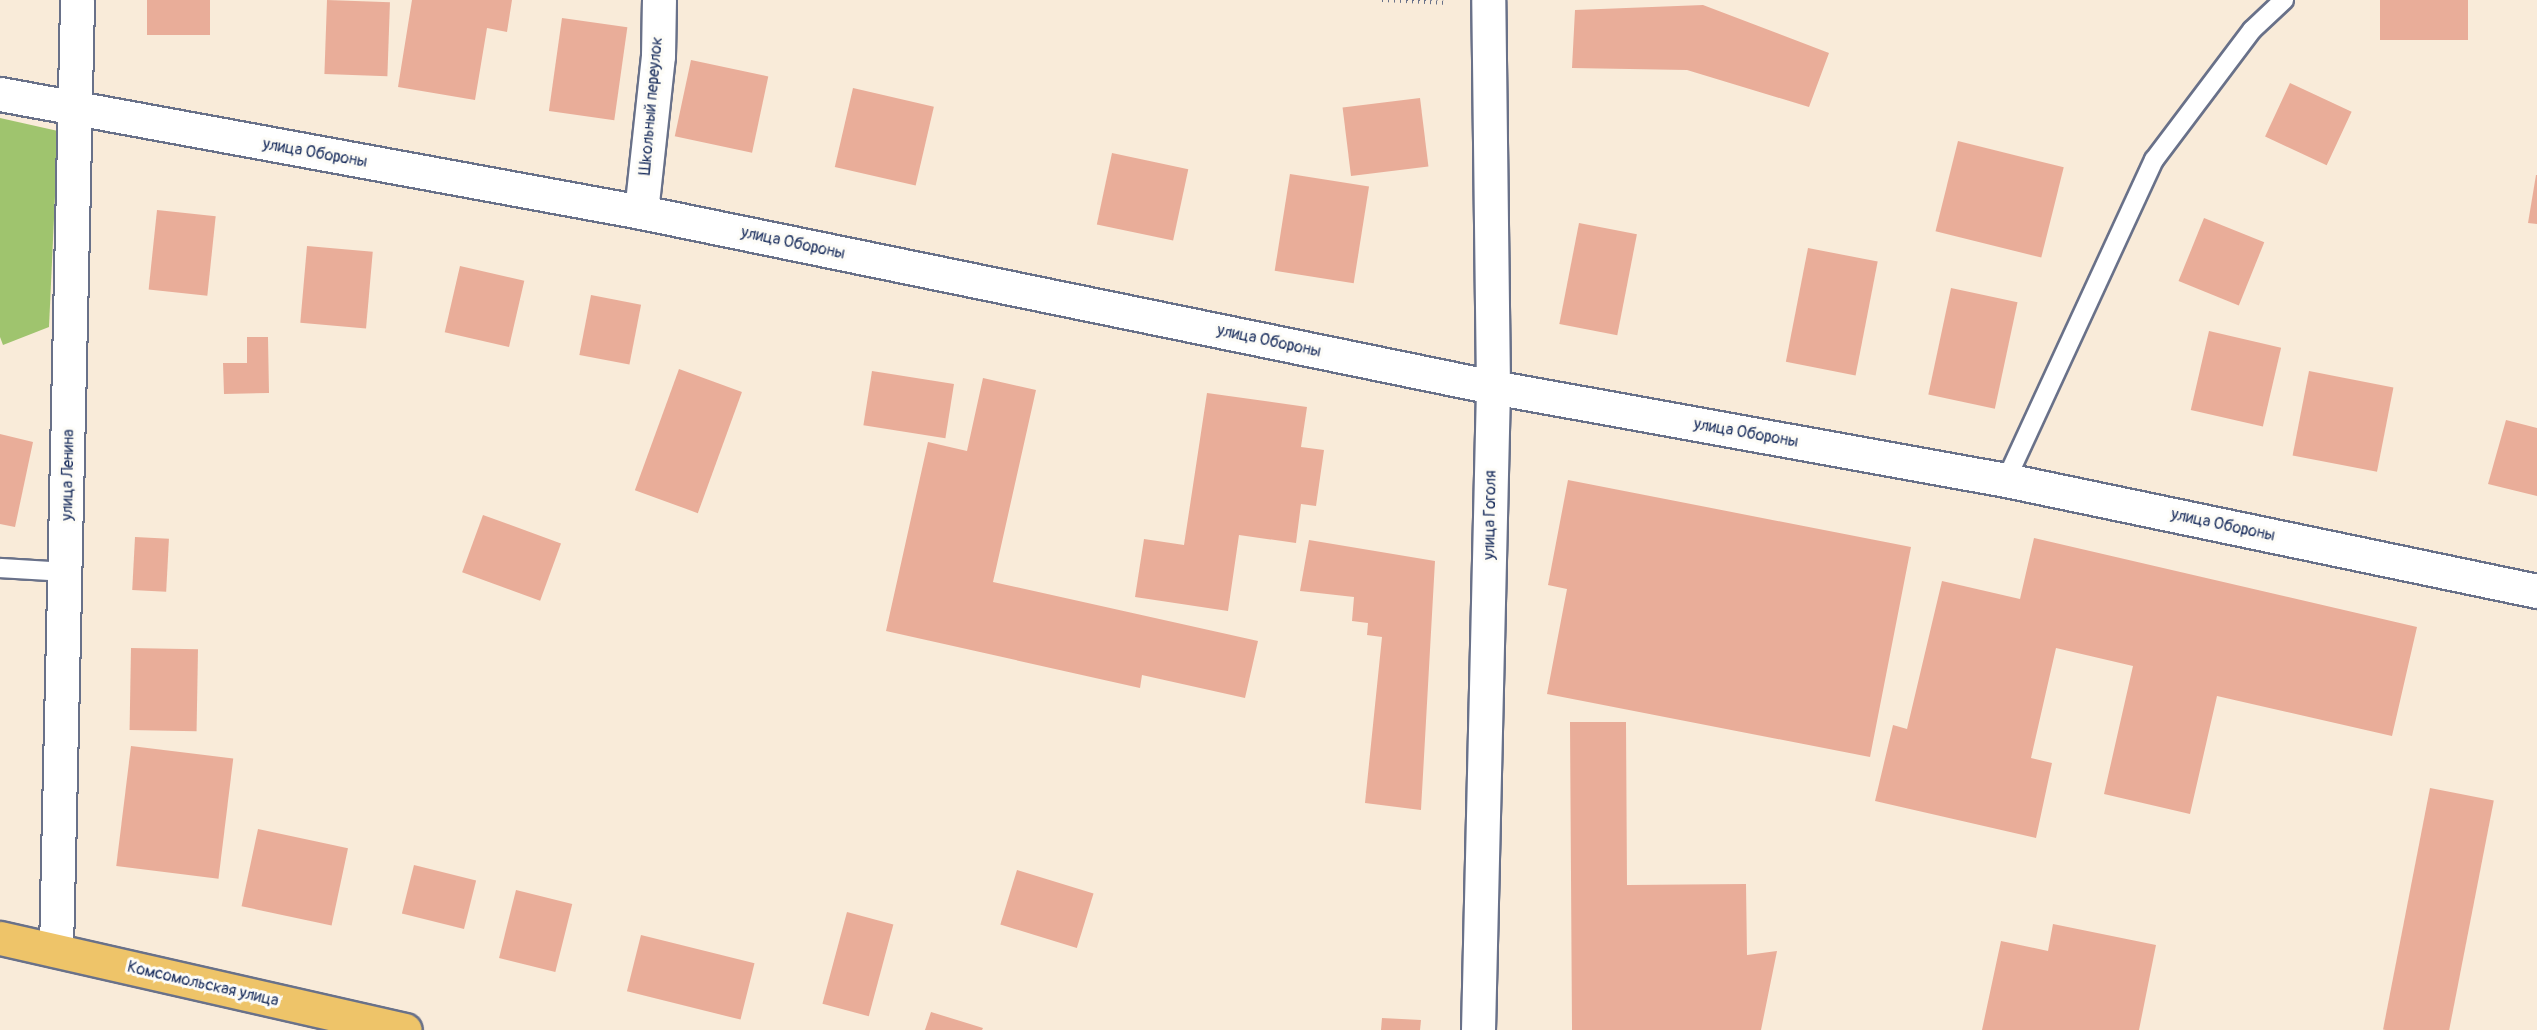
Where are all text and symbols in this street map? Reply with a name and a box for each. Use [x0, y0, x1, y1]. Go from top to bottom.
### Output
street label: Школьный переулок [635, 36, 667, 176]
street label: улица Обороны [261, 134, 369, 172]
street label: улица Обороны [739, 223, 847, 263]
street label: улица Обороны [1215, 321, 1323, 361]
street label: улица Обороны [1692, 414, 1800, 452]
street label: улица Ленина [58, 429, 78, 521]
street label: улица Гоголя [1480, 470, 1500, 560]
street label: улица Обороны [2169, 505, 2277, 545]
street label: Комсомольская улица [126, 957, 280, 1011]

